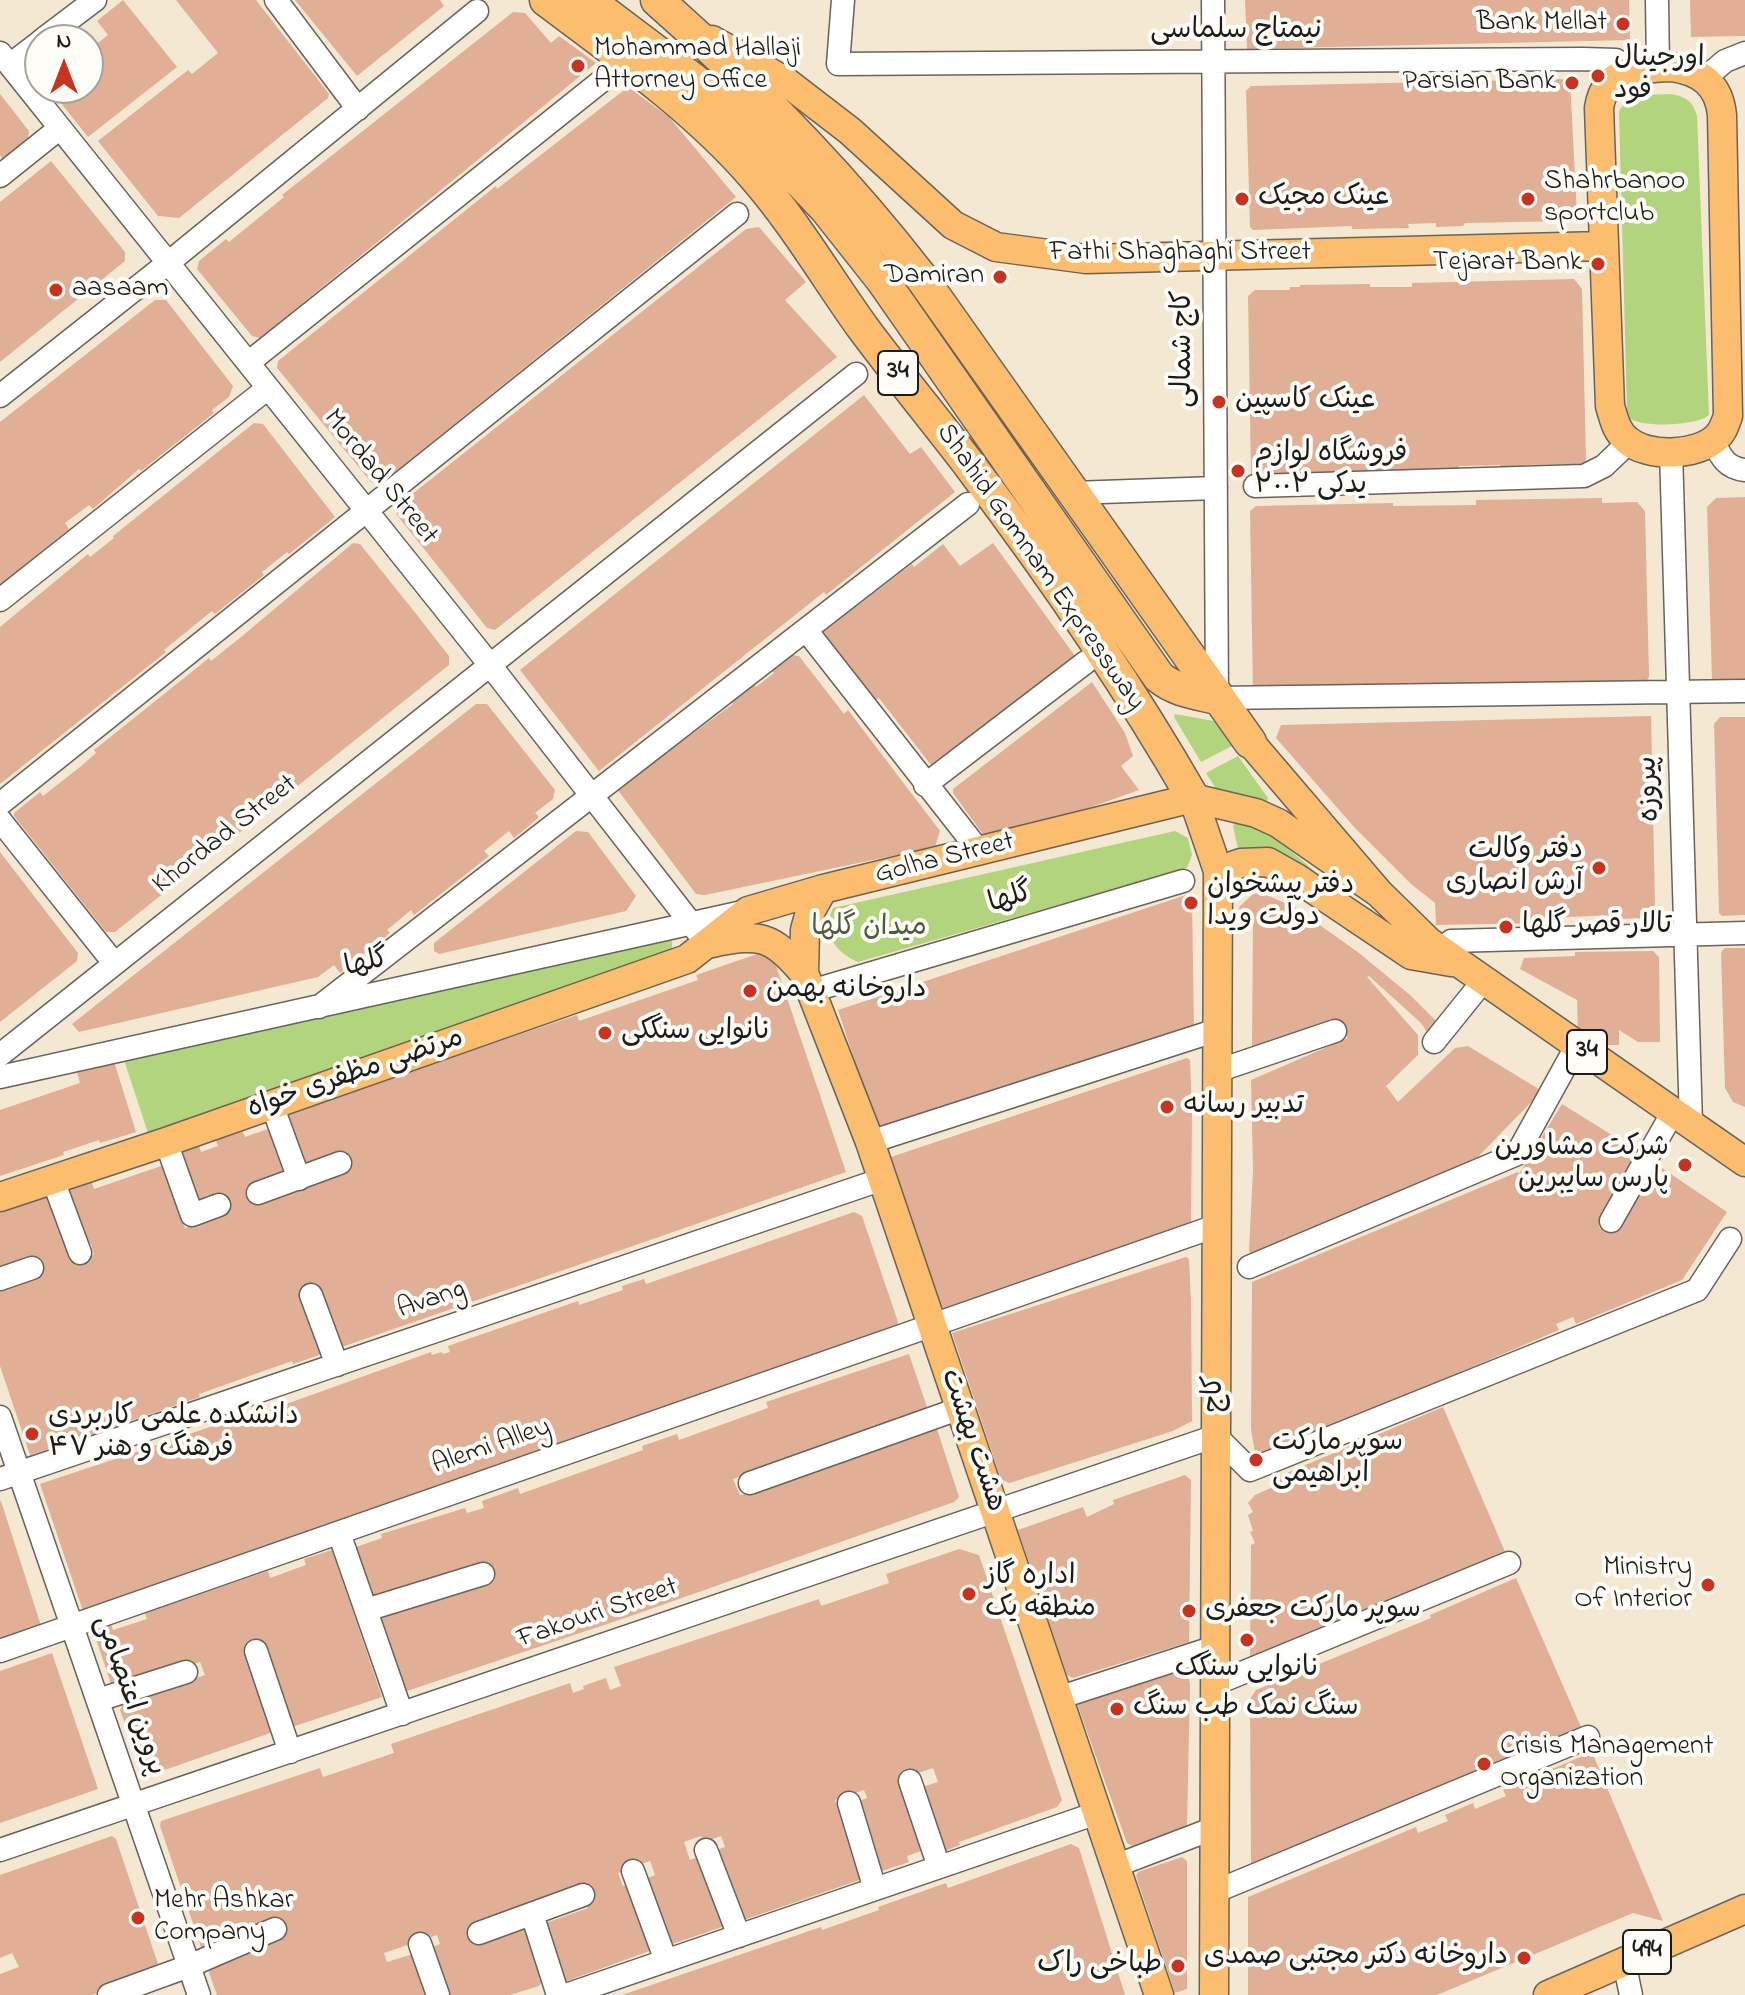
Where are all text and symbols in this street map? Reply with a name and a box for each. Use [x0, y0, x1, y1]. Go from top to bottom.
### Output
place label: Bank Mellat [1476, 7, 1607, 41]
street label: نیمتاج سلماسی [1150, 15, 1322, 49]
marker: Bank Mellat [1614, 15, 1632, 33]
north arrow [24, 24, 104, 104]
text: N [57, 26, 71, 58]
place label: Mohammad Hallaji Attorney Office [594, 33, 801, 99]
place label: اورجینال فود [1614, 43, 1705, 109]
marker: Mohammad Hallaji Attorney Office [569, 57, 587, 75]
place label: Parsian Bank [1402, 66, 1556, 100]
marker: اورجینال فود [1589, 67, 1607, 85]
marker: Parsian Bank [1563, 74, 1581, 92]
place label: Shahrbanoo sportclub [1544, 166, 1685, 232]
place label: عینک مجیک [1258, 182, 1389, 216]
marker: عینک مجیک [1233, 190, 1251, 208]
marker: Shahrbanoo sportclub [1519, 190, 1537, 208]
street label: Fathi Shaghaghi Street [1049, 237, 1311, 271]
place label: Tejarat Bank [1432, 247, 1582, 281]
marker: Tejarat Bank [1589, 255, 1607, 273]
place label: Damiran [884, 260, 984, 294]
marker: Damiran [991, 268, 1009, 286]
place label: aasaam [72, 273, 168, 307]
marker: aasaam [47, 281, 65, 299]
street label: کاج شمالی [1168, 290, 1202, 408]
road number: 34 [878, 351, 918, 395]
place label: عینک کاسپین [1235, 385, 1375, 419]
marker: عینک کاسپین [1210, 393, 1228, 411]
street label: Mordad Street [314, 404, 444, 552]
street label: Shahid Gomnam Expressway [927, 418, 1151, 718]
place label: فروشگاه لوازم یدکی ۲۰۰۲ [1254, 438, 1407, 504]
marker: فروشگاه لوازم یدکی ۲۰۰۲ [1229, 462, 1247, 480]
street label: پیروزه [1633, 755, 1669, 823]
street label: Khordad Street [147, 769, 305, 903]
street label: Golha Street [872, 827, 1018, 893]
place label: دفتر وکالت آرش انصاری [1446, 835, 1583, 901]
marker: دفتر وکالت آرش انصاری [1590, 859, 1608, 877]
place label: دفتر پیشخوان دولت ویدا [1207, 870, 1354, 936]
street label: گلها [985, 877, 1037, 923]
marker: دفتر پیشخوان دولت ویدا [1182, 894, 1200, 912]
place label: تالار قصر گلها [1522, 910, 1672, 944]
park label: میدان گلها [811, 912, 927, 946]
marker: تالار قصر گلها [1497, 918, 1515, 936]
street label: گلها [341, 944, 393, 986]
place label: داروخانه بهمن [766, 974, 927, 1008]
marker: داروخانه بهمن [741, 982, 759, 1000]
place label: نانوایی سنگکی [621, 1016, 771, 1050]
street label: مرتضی مظفری خواه [244, 1022, 468, 1128]
marker: نانوایی سنگکی [596, 1024, 614, 1042]
road number: 34 [1567, 1030, 1607, 1074]
place label: تدبیر رسانه [1183, 1090, 1304, 1124]
marker: تدبیر رسانه [1158, 1098, 1176, 1116]
place label: شرکت مشاورین پارس سایبرین [1494, 1132, 1669, 1198]
marker: شرکت مشاورین پارس سایبرین [1676, 1156, 1694, 1174]
street label: Avang [394, 1274, 470, 1328]
street label: هشت بهشت [931, 1365, 1011, 1517]
street label: کاج [1199, 1376, 1233, 1412]
place label: دانشکده علمی کاربردی فرهنگ و هنر ۴۷ [48, 1401, 299, 1467]
street label: Alemi Alley [428, 1412, 556, 1484]
marker: دانشکده علمی کاربردی فرهنگ و هنر ۴۷ [23, 1425, 41, 1443]
place label: سوپر مارکت ابراهیمی [1272, 1427, 1403, 1493]
marker: سوپر مارکت ابراهیمی [1247, 1451, 1265, 1469]
place label: Ministry Of Interior [1574, 1552, 1692, 1618]
place label: اداره گاز منطقه یک [985, 1561, 1096, 1627]
street label: Fakouri Street [513, 1572, 683, 1658]
marker: Ministry Of Interior [1699, 1576, 1717, 1594]
marker: اداره گاز منطقه یک [960, 1585, 978, 1603]
place label: سوپر مارکت جعفری [1205, 1594, 1421, 1628]
marker: سوپر مارکت جعفری [1180, 1602, 1198, 1620]
street label: پروین اعتصامی [85, 1612, 171, 1780]
marker: نانوایی سنگک [1238, 1631, 1256, 1649]
place label: نانوایی سنگک [1175, 1653, 1319, 1687]
place label: سنگ نمک طب سنگ [1133, 1692, 1359, 1726]
marker: سنگ نمک طب سنگ [1108, 1700, 1126, 1718]
place label: Crisis Management Organization [1500, 1731, 1713, 1797]
marker: Crisis Management Organization [1475, 1755, 1493, 1773]
place label: Mehr Ashkar Company [154, 1885, 293, 1951]
marker: Mehr Ashkar Company [129, 1909, 147, 1927]
road number: 494 [1623, 1930, 1671, 1974]
place label: داروخانه دکتر مجتبی صمدی [1204, 1941, 1508, 1975]
place label: طباخی راک [1037, 1949, 1162, 1983]
marker: داروخانه دکتر مجتبی صمدی [1515, 1949, 1533, 1967]
marker: طباخی راک [1169, 1957, 1187, 1975]

